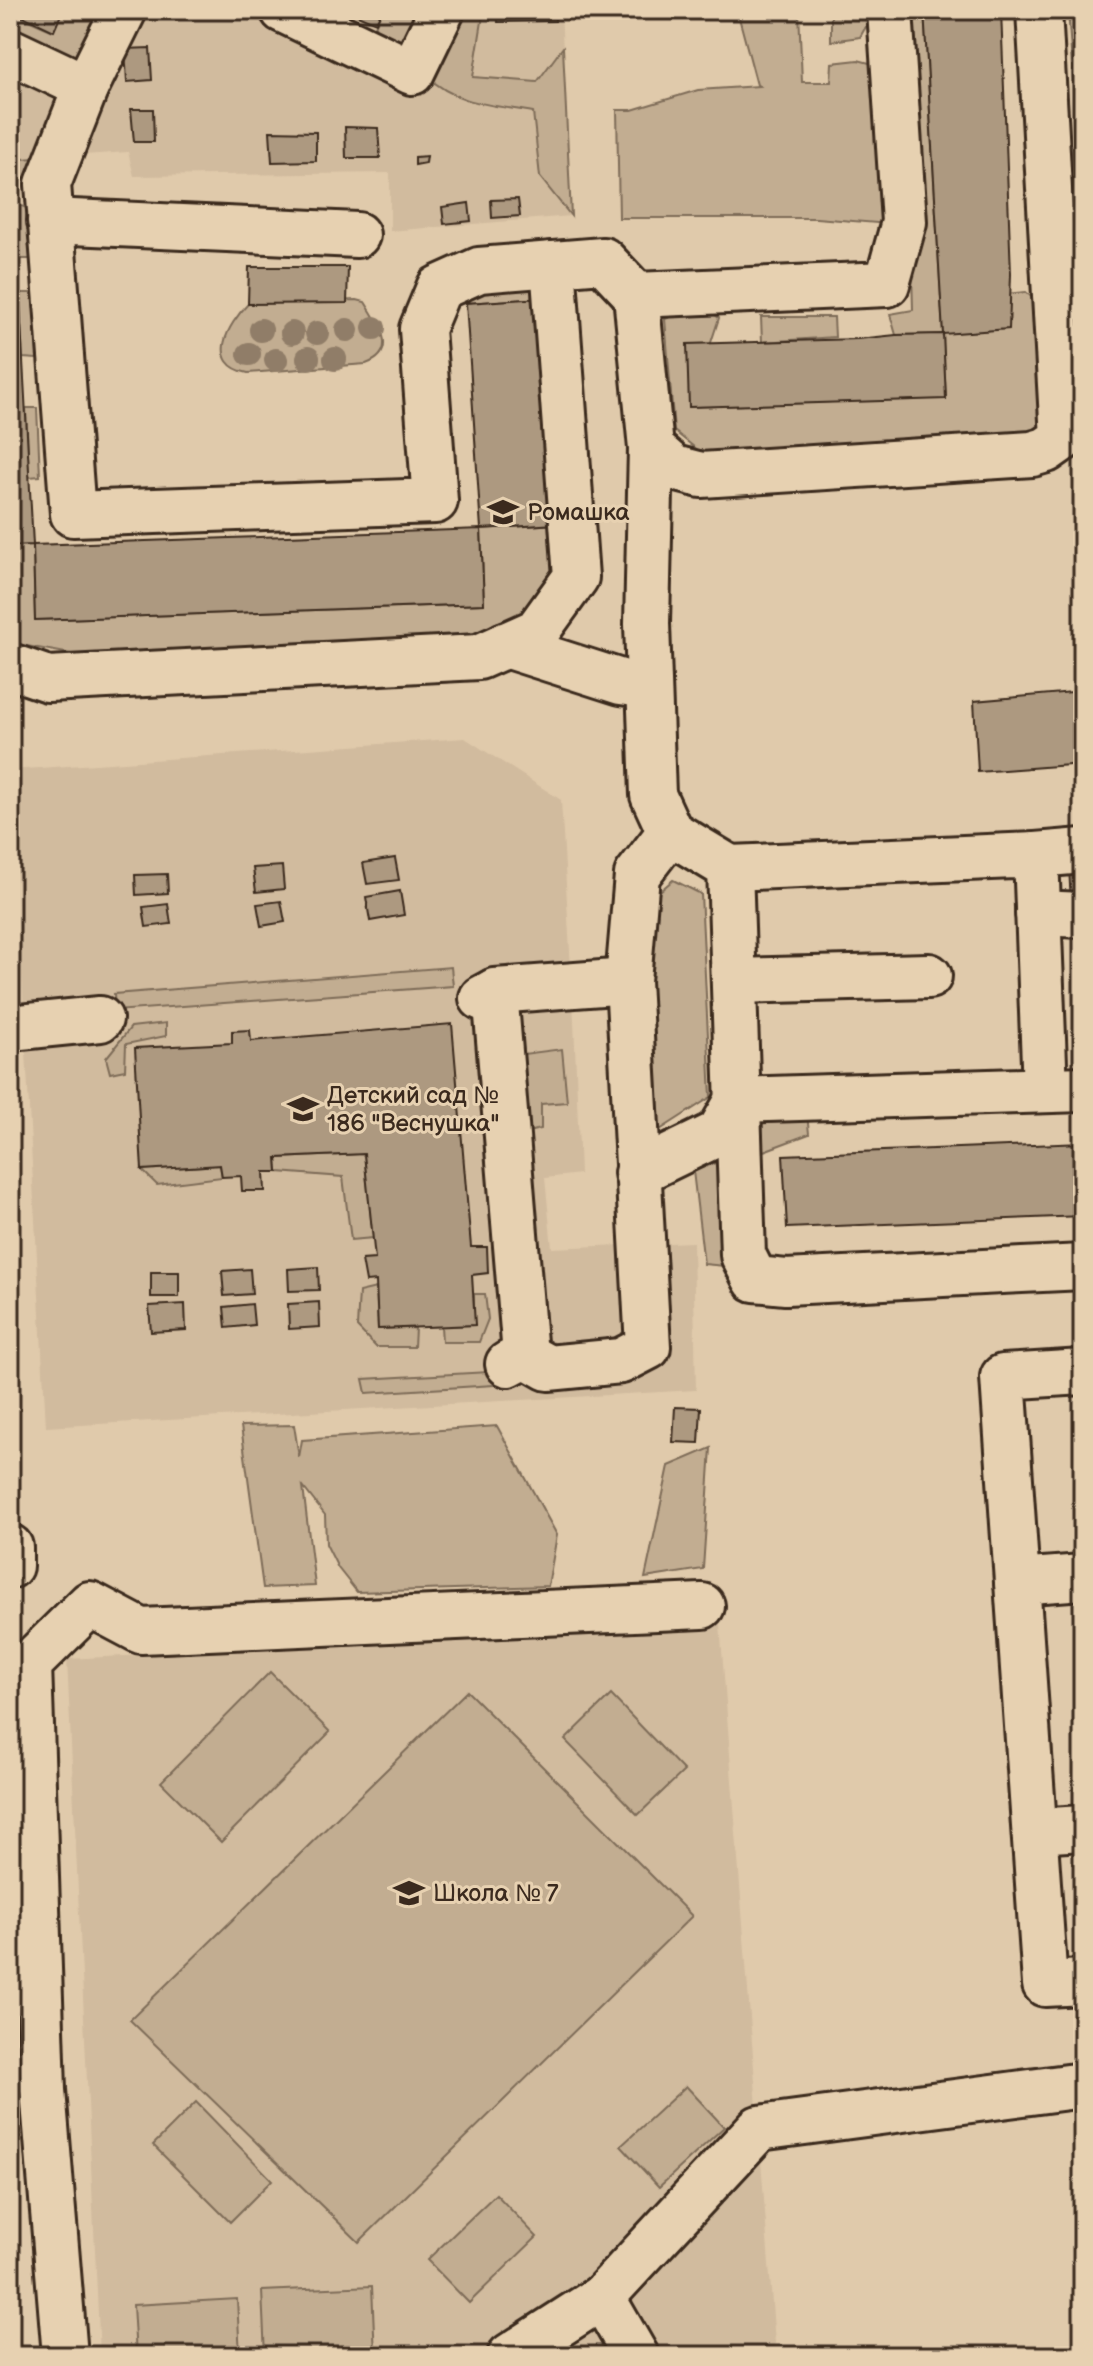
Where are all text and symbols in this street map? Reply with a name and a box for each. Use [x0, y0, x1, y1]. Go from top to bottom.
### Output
school or university icon: Ромашка [486, 495, 520, 529]
place label: Ромашка [527, 498, 630, 527]
place label: Детский сад № 186 "Веснушка" [327, 1081, 499, 1138]
school or university icon: Детский сад № 186 "Веснушка" [286, 1092, 320, 1126]
school or university icon: Школа № 7 [392, 1876, 426, 1910]
place label: Школа № 7 [433, 1879, 559, 1908]

